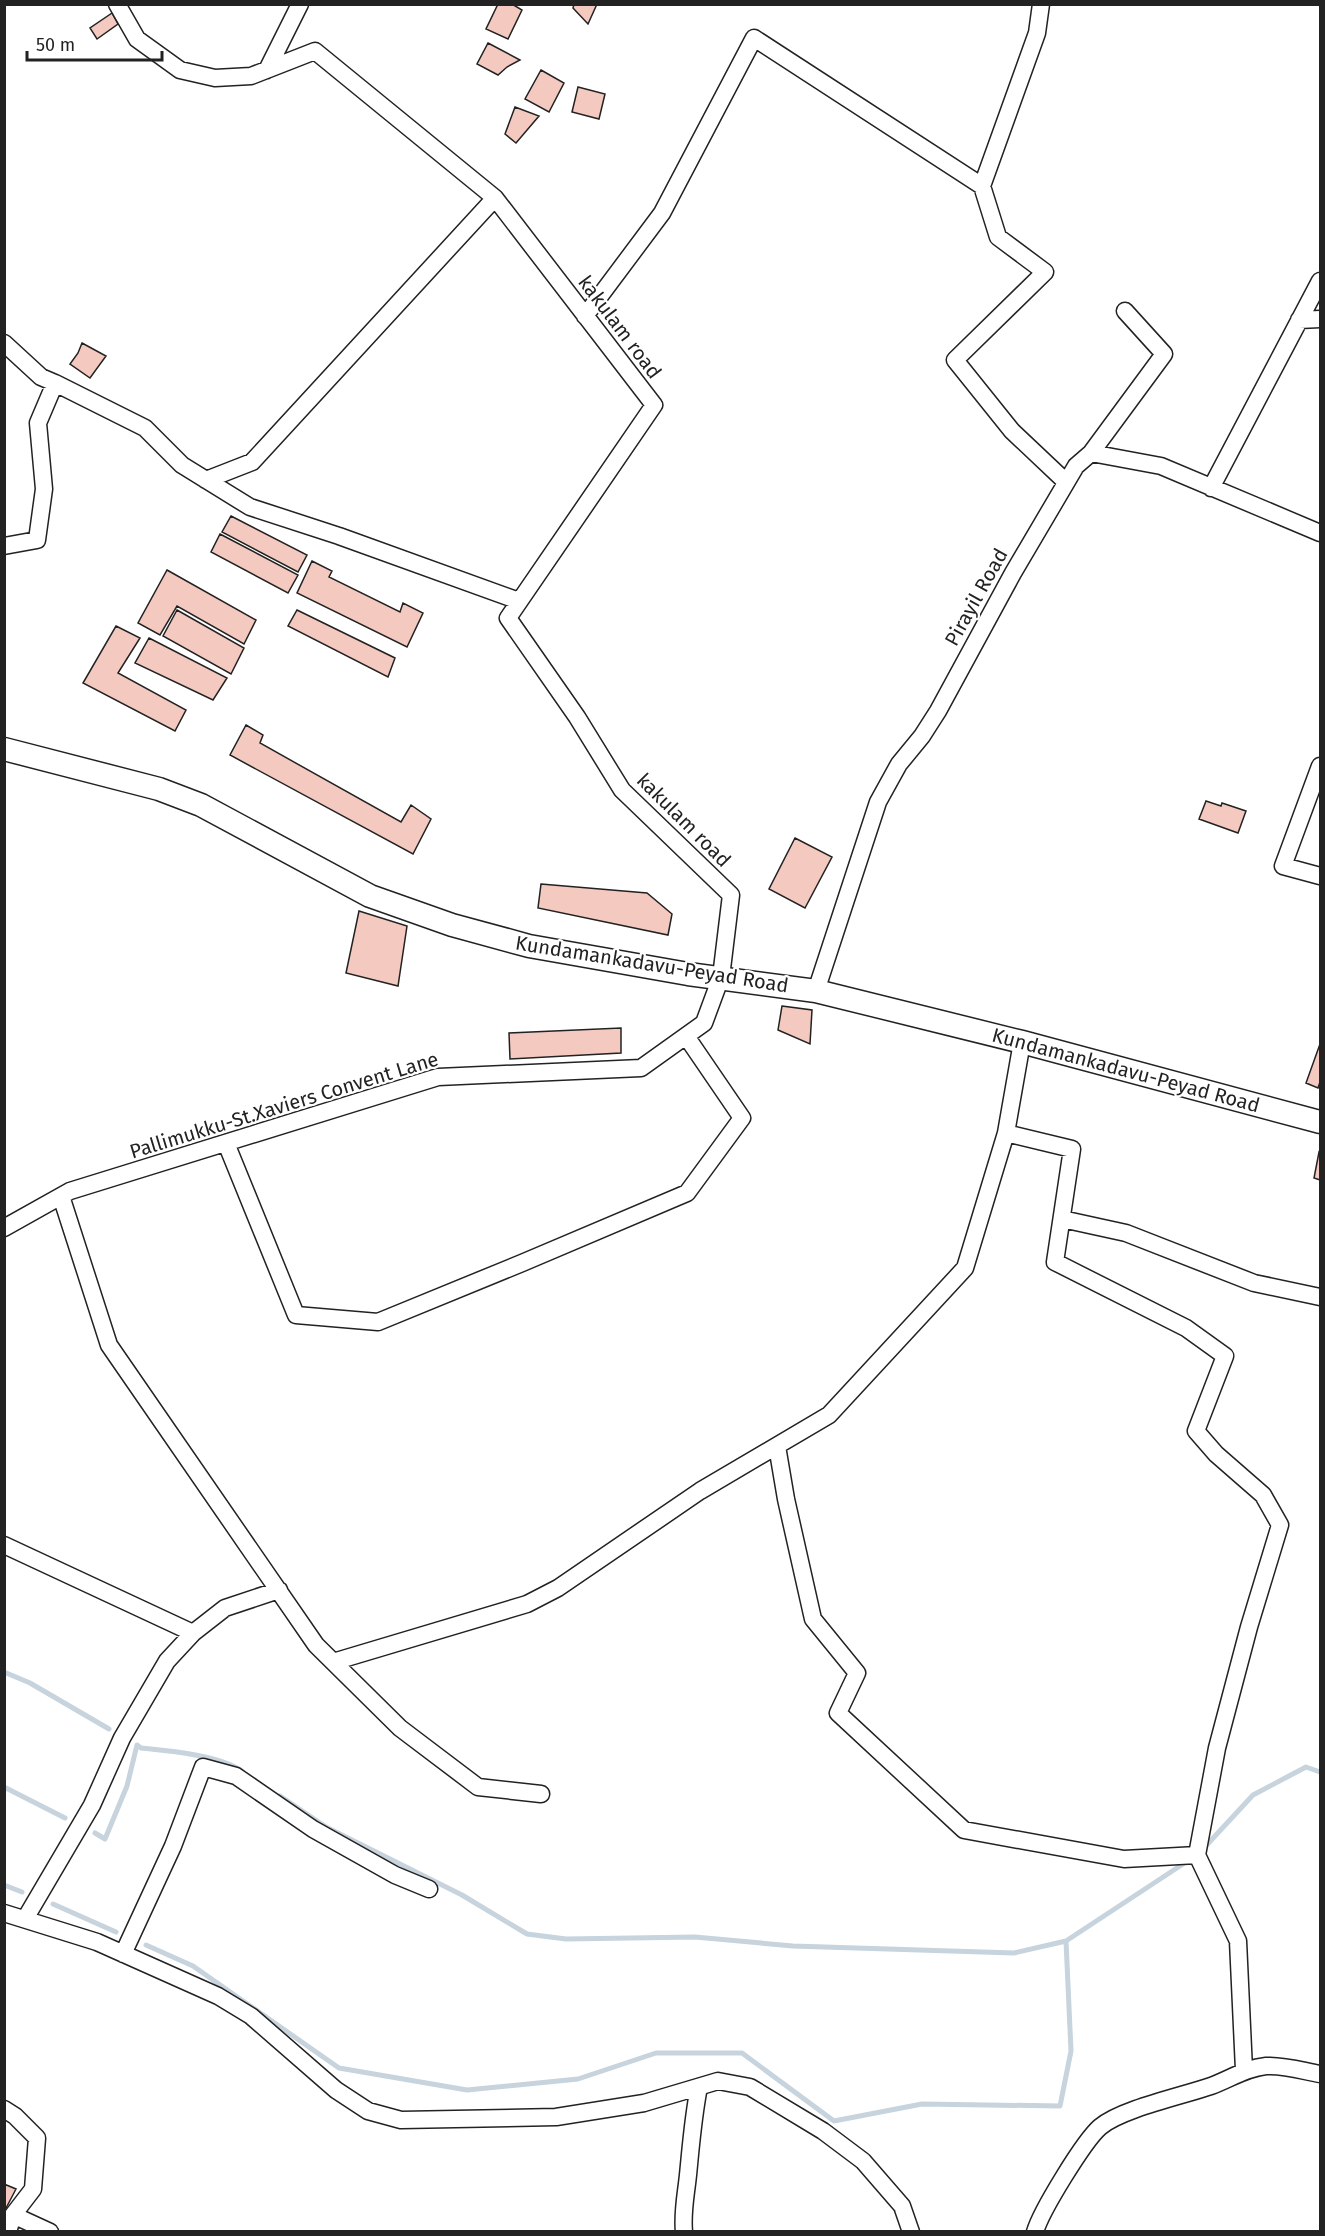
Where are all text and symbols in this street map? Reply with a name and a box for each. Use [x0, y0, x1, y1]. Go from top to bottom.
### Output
scale bar [27, 24, 162, 62]
text: 50 m [36, 34, 75, 56]
street label: kakulam road [573, 271, 667, 383]
street label: Pirayil Road [939, 544, 1013, 650]
street label: kakulam road [632, 768, 736, 872]
street label: Kundamankadavu-Peyad Road [514, 931, 790, 997]
street label: Kundamankadavu-Peyad Road [990, 1023, 1262, 1117]
street label: Pallimukku-St.Xaviers Convent Lane [127, 1047, 441, 1163]

